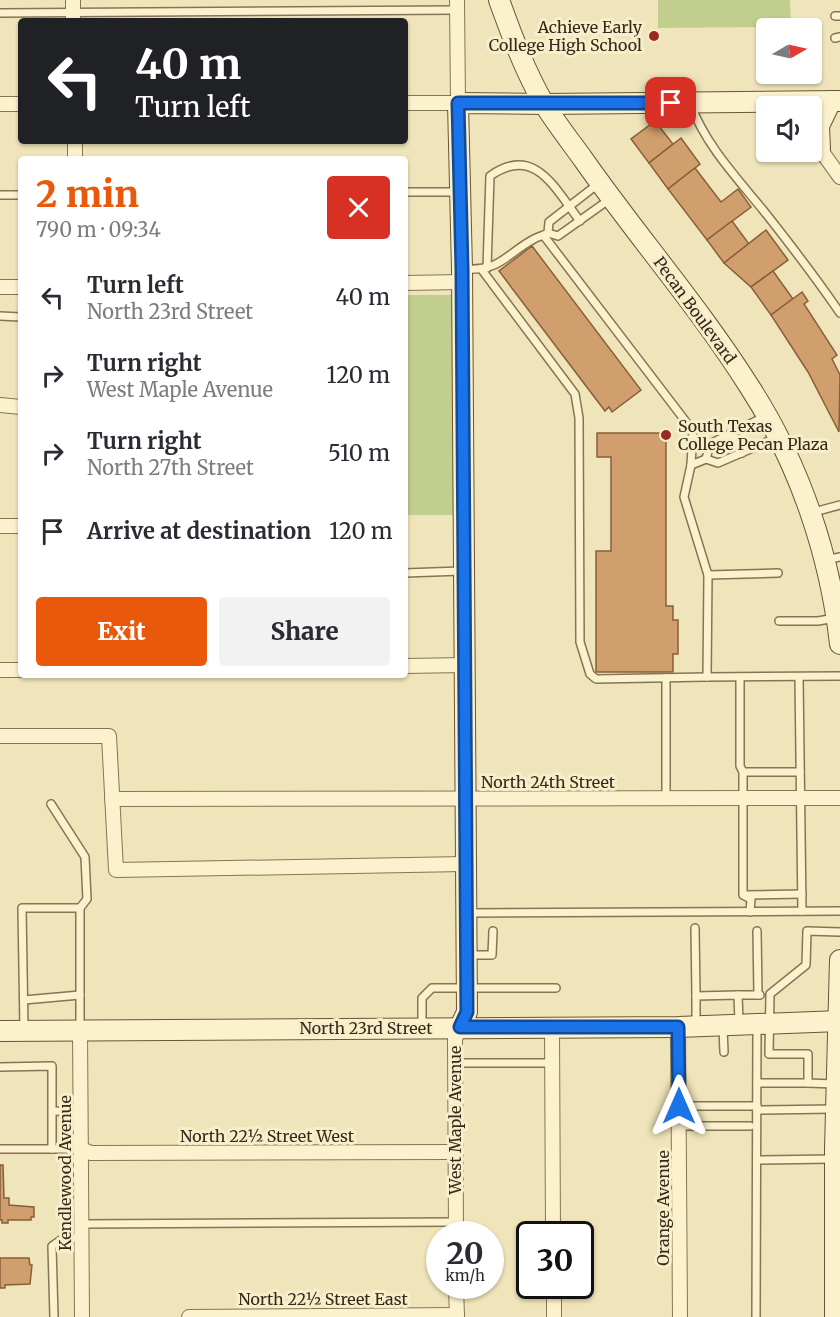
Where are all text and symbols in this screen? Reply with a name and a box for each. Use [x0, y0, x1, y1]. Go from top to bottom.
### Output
place label: Achieve Early College High School [489, 17, 643, 55]
north arrow [756, 18, 822, 84]
map controls [756, 18, 822, 162]
marker: Achieve Early College High School [647, 29, 661, 43]
text: 40 m [135, 38, 241, 90]
icon: left [36, 42, 114, 120]
pin [645, 77, 696, 128]
icon: arrive [654, 86, 687, 119]
text: Turn left [135, 90, 250, 124]
button: sound [756, 96, 822, 162]
text: 2 min [36, 172, 139, 217]
button: close [327, 176, 390, 239]
text: 790 m · 09:34 [36, 217, 161, 242]
street label: Pecan Boulevard [649, 253, 741, 368]
text: Turn left [87, 271, 184, 299]
icon: left [36, 281, 69, 314]
text: 40 m [335, 283, 390, 311]
text: North 23rd Street [87, 299, 253, 324]
text: Turn right [87, 349, 201, 377]
icon: right [36, 359, 69, 392]
text: 120 m [326, 361, 390, 389]
text: West Maple Avenue [87, 377, 273, 402]
place label: South Texas College Pecan Plaza [678, 416, 829, 454]
text: Turn right [87, 427, 201, 455]
marker: South Texas College Pecan Plaza [659, 428, 673, 442]
icon: right [36, 437, 69, 470]
text: 510 m [328, 439, 390, 467]
text: North 27th Street [87, 455, 254, 480]
icon: arrive [36, 515, 69, 548]
text: Arrive at destination [87, 517, 311, 545]
text: 120 m [329, 517, 393, 545]
button: Exit [36, 597, 207, 666]
button: Share [219, 597, 390, 666]
street label: North 24th Street [481, 772, 616, 792]
street label: North 23rd Street [300, 1018, 433, 1038]
street label: West Maple Avenue [445, 1046, 465, 1195]
position arrow [647, 1074, 711, 1138]
street label: Kendlewood Avenue [55, 1095, 75, 1251]
street label: North 22½ Street West [180, 1126, 355, 1146]
street label: Orange Avenue [653, 1150, 673, 1266]
speed limit sign: 30 [516, 1221, 594, 1299]
text: 20 [446, 1234, 484, 1272]
text: km/h [445, 1266, 485, 1285]
street label: North 22½ Street East [238, 1289, 409, 1309]

